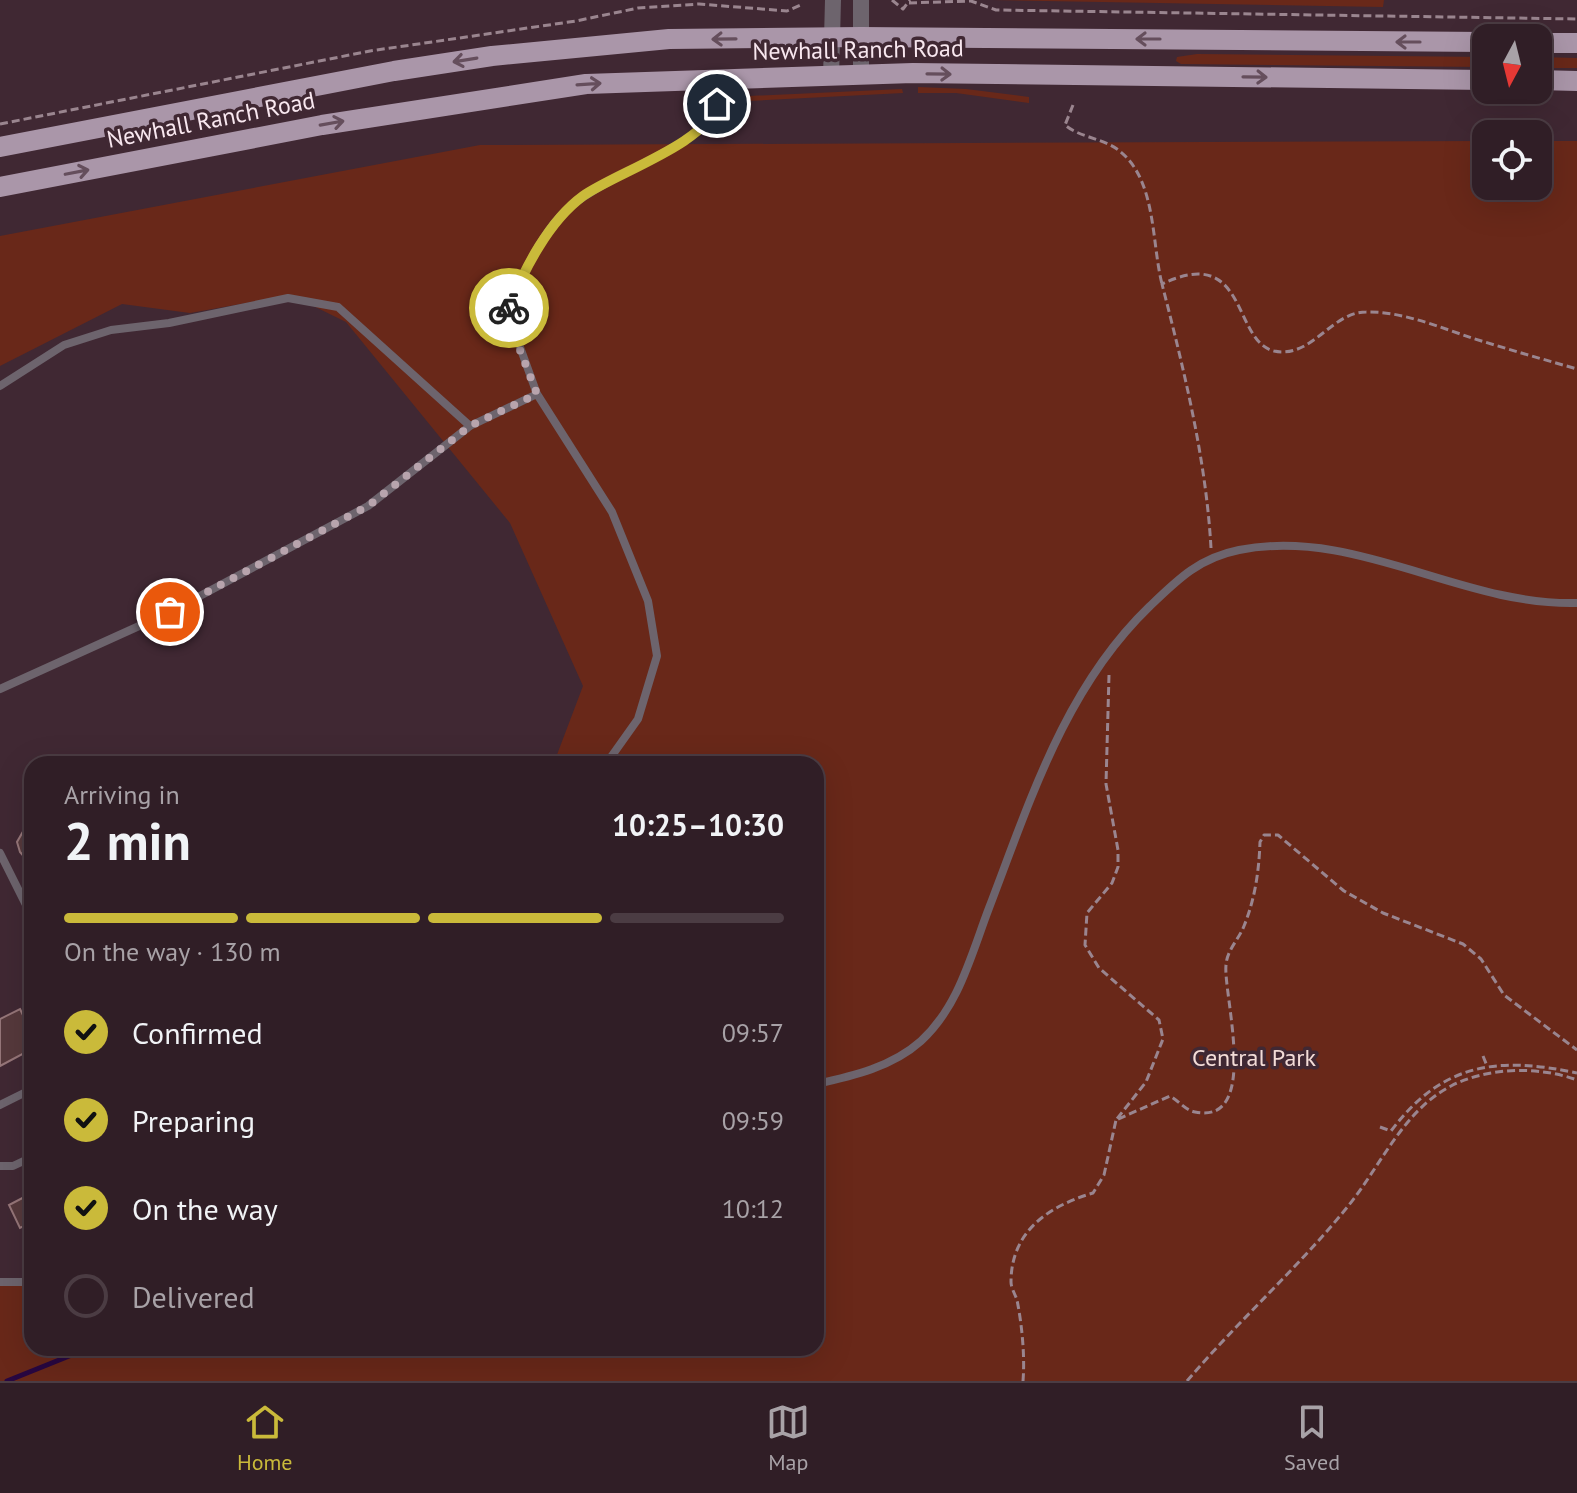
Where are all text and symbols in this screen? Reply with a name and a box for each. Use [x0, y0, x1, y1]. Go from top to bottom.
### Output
north arrow [1472, 24, 1552, 104]
map controls [1472, 24, 1552, 200]
one-way arrow [711, 31, 738, 47]
street label: Newhall Ranch Road [752, 32, 964, 67]
one-way arrow [1135, 32, 1162, 47]
one-way arrow [1395, 34, 1422, 50]
one-way arrow [452, 53, 478, 68]
one-way arrow [925, 66, 952, 81]
one-way arrow [1241, 69, 1268, 85]
pin [683, 70, 751, 138]
one-way arrow [575, 76, 602, 91]
icon: home [695, 82, 739, 126]
street label: Newhall Ranch Road [104, 84, 318, 155]
one-way arrow [319, 115, 344, 130]
button: locate [1472, 120, 1552, 200]
one-way arrow [63, 164, 89, 179]
courier [469, 268, 549, 348]
icon: bike [487, 286, 531, 330]
pin [136, 578, 204, 646]
icon: bag [148, 590, 192, 634]
text: Arriving in [64, 778, 180, 811]
text: 10:25–10:30 [612, 805, 784, 844]
text: 2 min [64, 807, 191, 874]
text: On the way · 130 m [64, 935, 281, 968]
icon: check [64, 1010, 108, 1054]
text: Confirmed [132, 1013, 263, 1052]
text: 09:57 [722, 1016, 784, 1049]
park label: Central Park [1192, 1042, 1316, 1073]
icon: check [64, 1098, 108, 1142]
text: Preparing [132, 1101, 255, 1140]
text: 09:59 [722, 1104, 784, 1137]
icon: check [64, 1186, 108, 1230]
text: On the way [132, 1189, 278, 1228]
text: 10:12 [722, 1192, 784, 1225]
text: Delivered [132, 1277, 255, 1316]
tab: Home [237, 1400, 293, 1476]
tab: Map [766, 1400, 810, 1476]
tab: Saved [1284, 1400, 1340, 1476]

